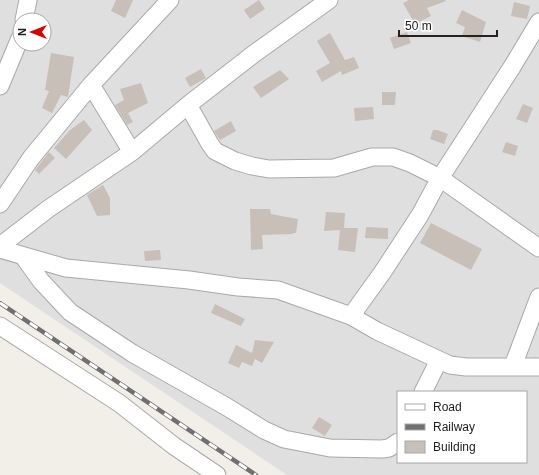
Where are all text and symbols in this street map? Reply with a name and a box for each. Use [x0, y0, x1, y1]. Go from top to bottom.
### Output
north arrow [12, 12, 52, 52]
scale bar [399, 12, 497, 38]
text: 50 m [405, 19, 432, 33]
text: N [16, 28, 28, 36]
legend [397, 391, 527, 463]
text: Road [433, 400, 462, 414]
text: Railway [433, 420, 475, 434]
text: Building [433, 440, 476, 454]

